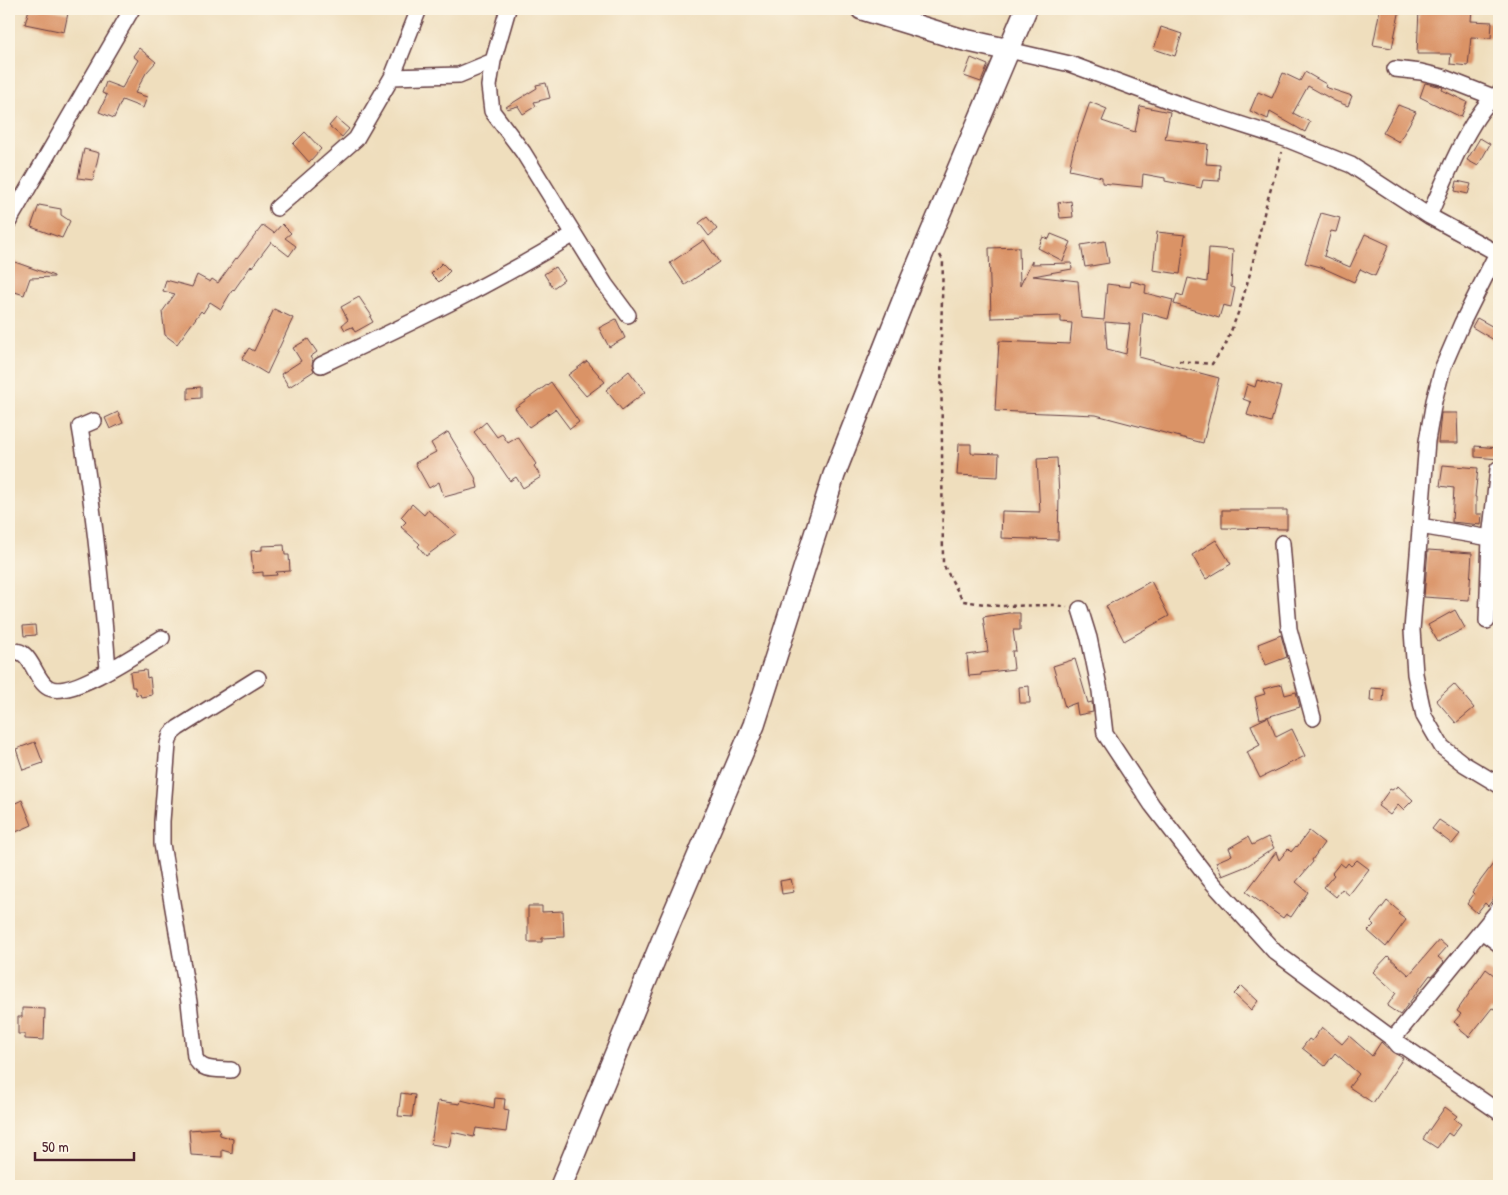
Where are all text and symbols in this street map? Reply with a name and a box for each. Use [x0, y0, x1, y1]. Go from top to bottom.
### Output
scale bar [35, 1130, 134, 1162]
text: 50 m [42, 1136, 69, 1157]

